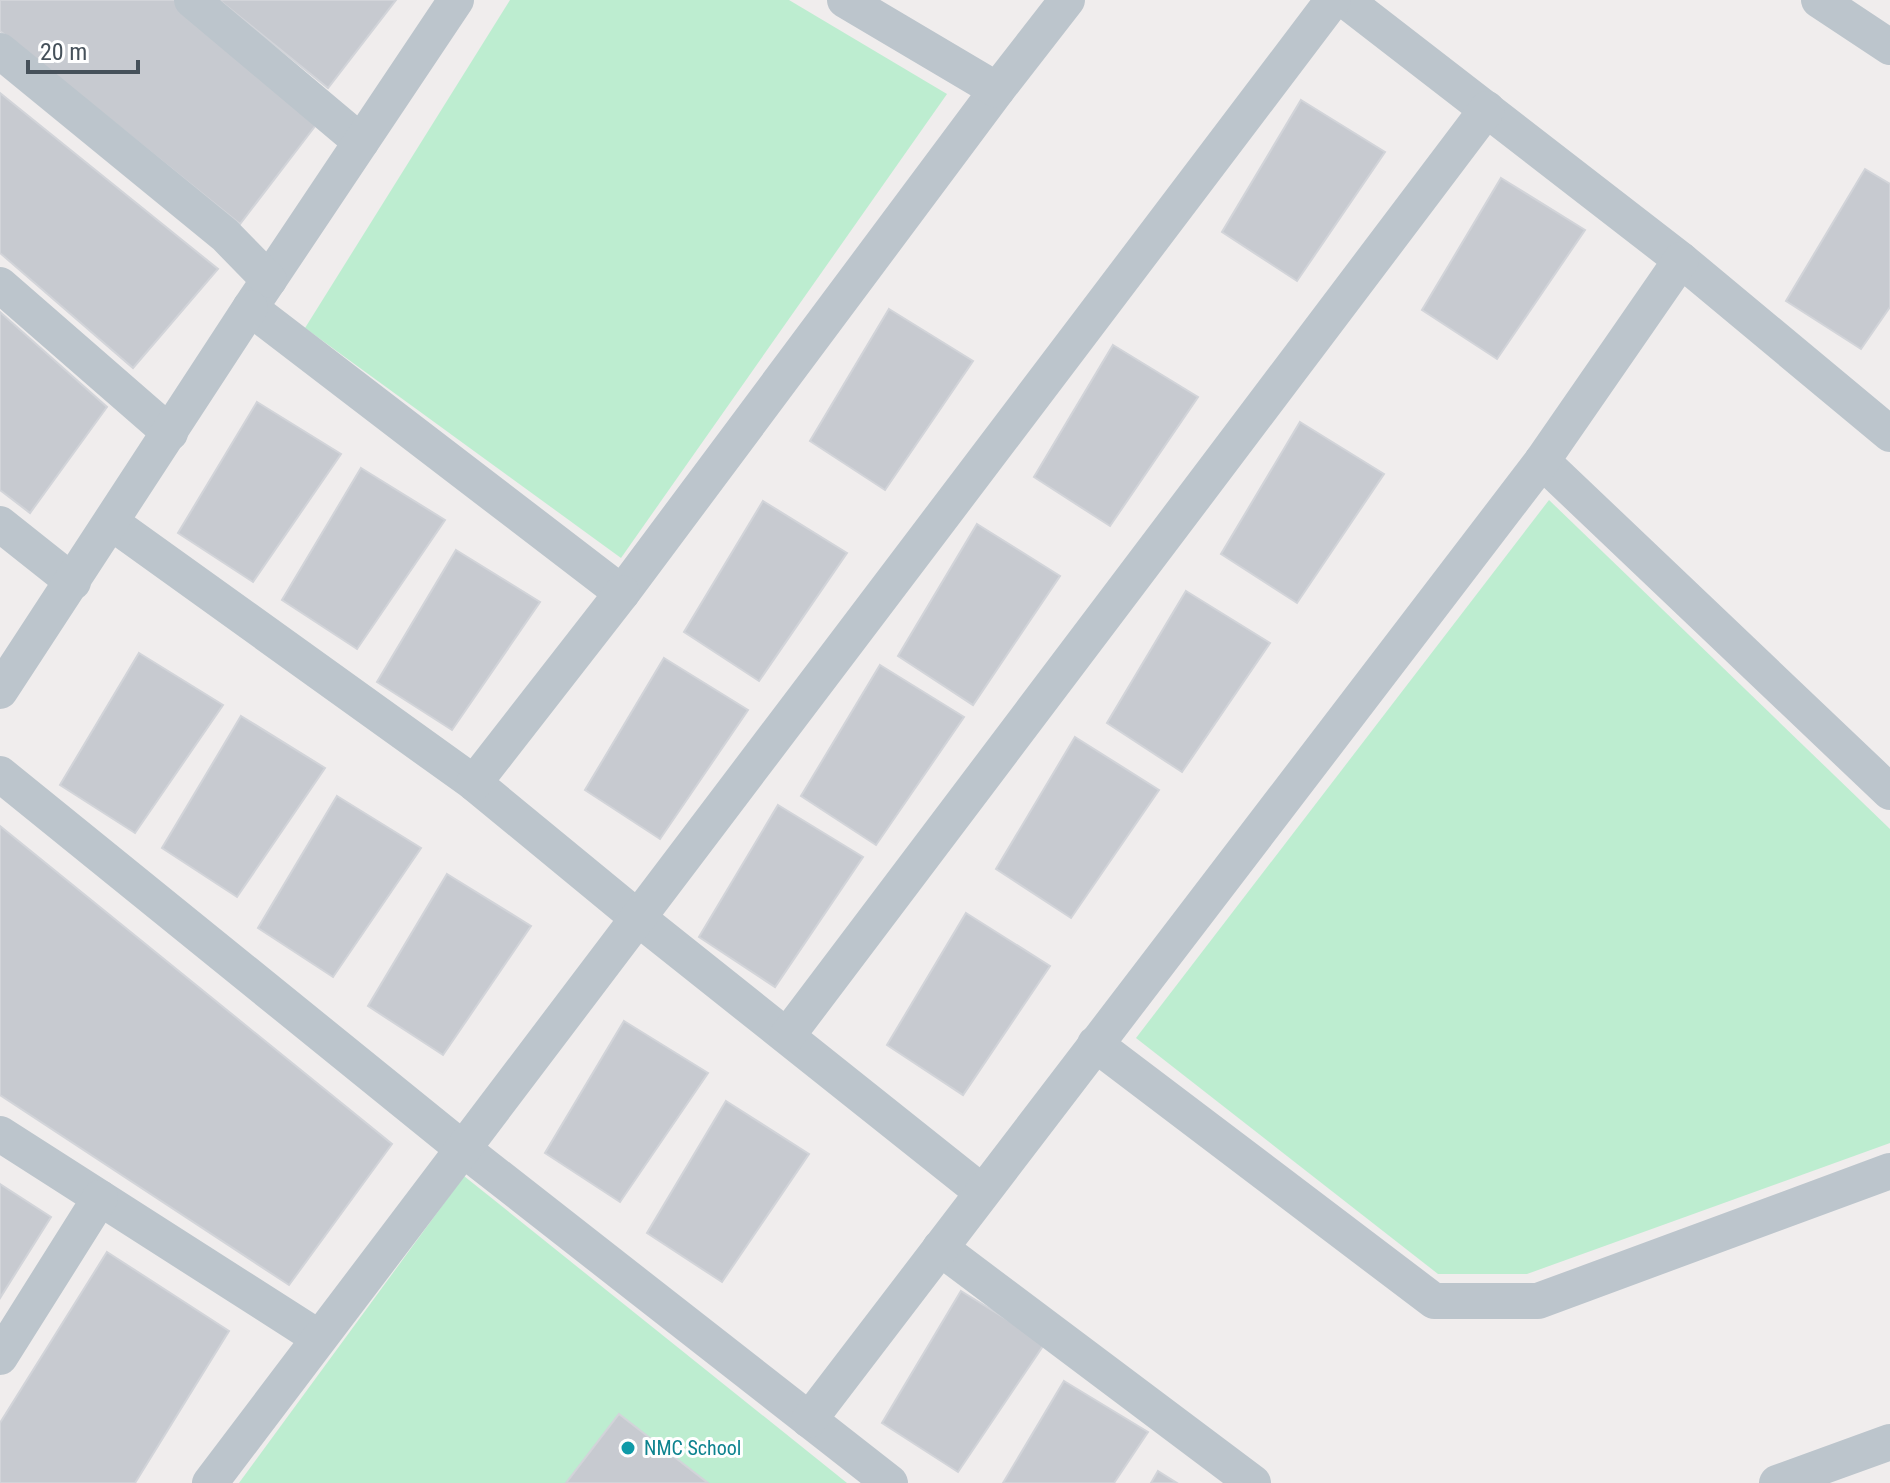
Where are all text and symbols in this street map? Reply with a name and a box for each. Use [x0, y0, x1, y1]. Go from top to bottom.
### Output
scale bar [28, 24, 138, 74]
text: 20 m [40, 38, 87, 66]
place label: NMC School [644, 1436, 741, 1460]
marker: NMC School [619, 1439, 637, 1457]

